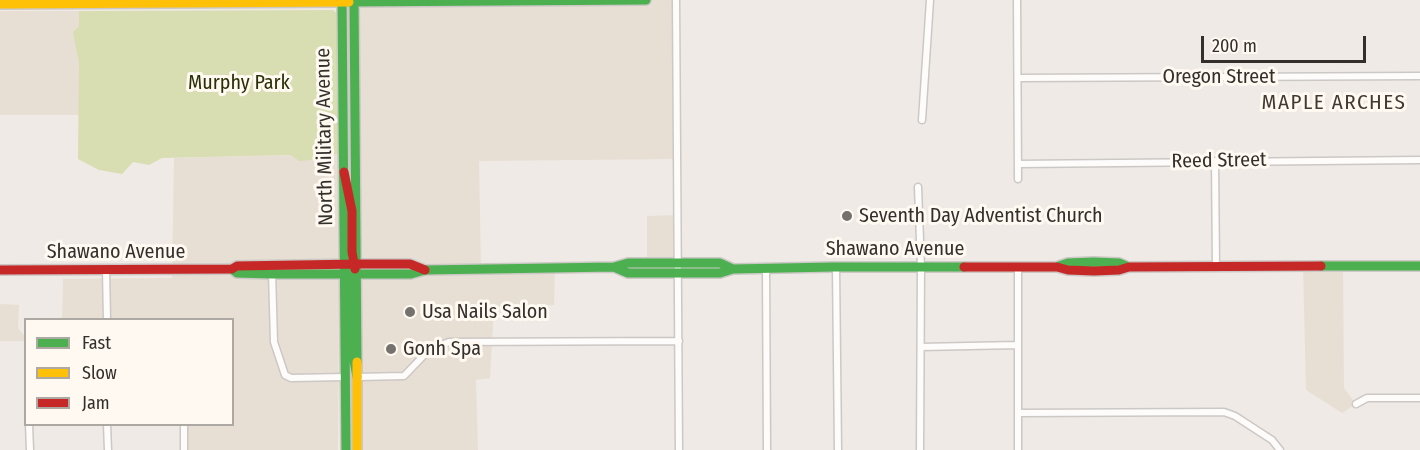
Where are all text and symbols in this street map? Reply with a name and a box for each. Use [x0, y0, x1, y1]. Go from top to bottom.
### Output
scale bar [1204, 24, 1369, 62]
text: 200 m [1212, 35, 1257, 57]
street label: North Military Avenue [311, 48, 339, 226]
street label: Oregon Street [1163, 65, 1275, 89]
park label: Murphy Park [188, 71, 290, 95]
district label: MAPLE ARCHES [1262, 90, 1406, 116]
street label: Reed Street [1171, 148, 1267, 174]
place label: Seventh Day Adventist Church [859, 204, 1103, 228]
marker: Seventh Day Adventist Church [840, 209, 854, 223]
street label: Shawano Avenue [826, 237, 964, 261]
street label: Shawano Avenue [47, 240, 185, 264]
place label: Usa Nails Salon [422, 300, 548, 324]
marker: Usa Nails Salon [403, 305, 417, 319]
legend [24, 318, 234, 426]
text: Fast [82, 332, 111, 354]
place label: Gonh Spa [403, 337, 481, 361]
marker: Gonh Spa [384, 342, 398, 356]
text: Slow [82, 362, 117, 384]
text: Jam [82, 392, 110, 414]

